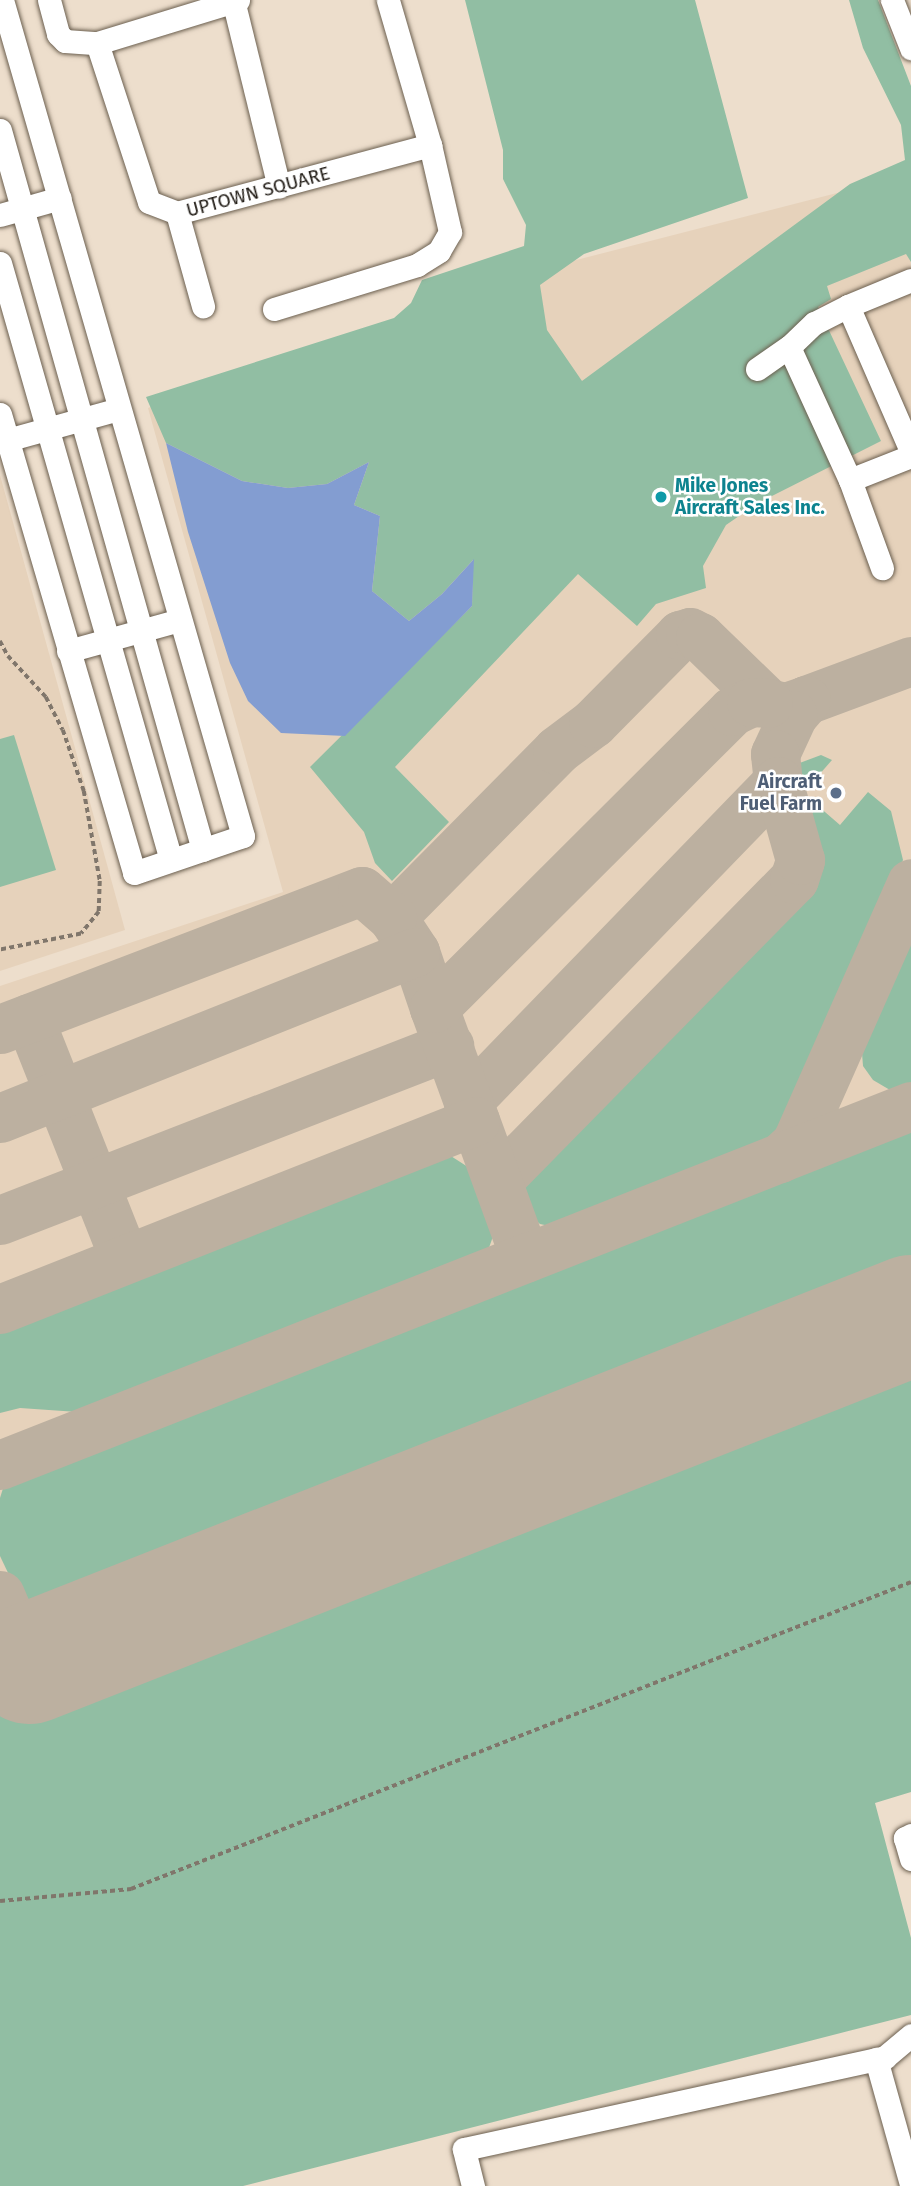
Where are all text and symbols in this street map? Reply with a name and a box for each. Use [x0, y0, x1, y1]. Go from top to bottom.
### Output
street label: UPTOWN SQUARE [184, 162, 332, 222]
place label: Mike Jones Aircraft Sales Inc. [675, 475, 825, 519]
marker: Mike Jones Aircraft Sales Inc. [653, 489, 669, 505]
place label: Aircraft Fuel Farm [740, 771, 822, 815]
marker: Aircraft Fuel Farm [828, 785, 844, 801]

